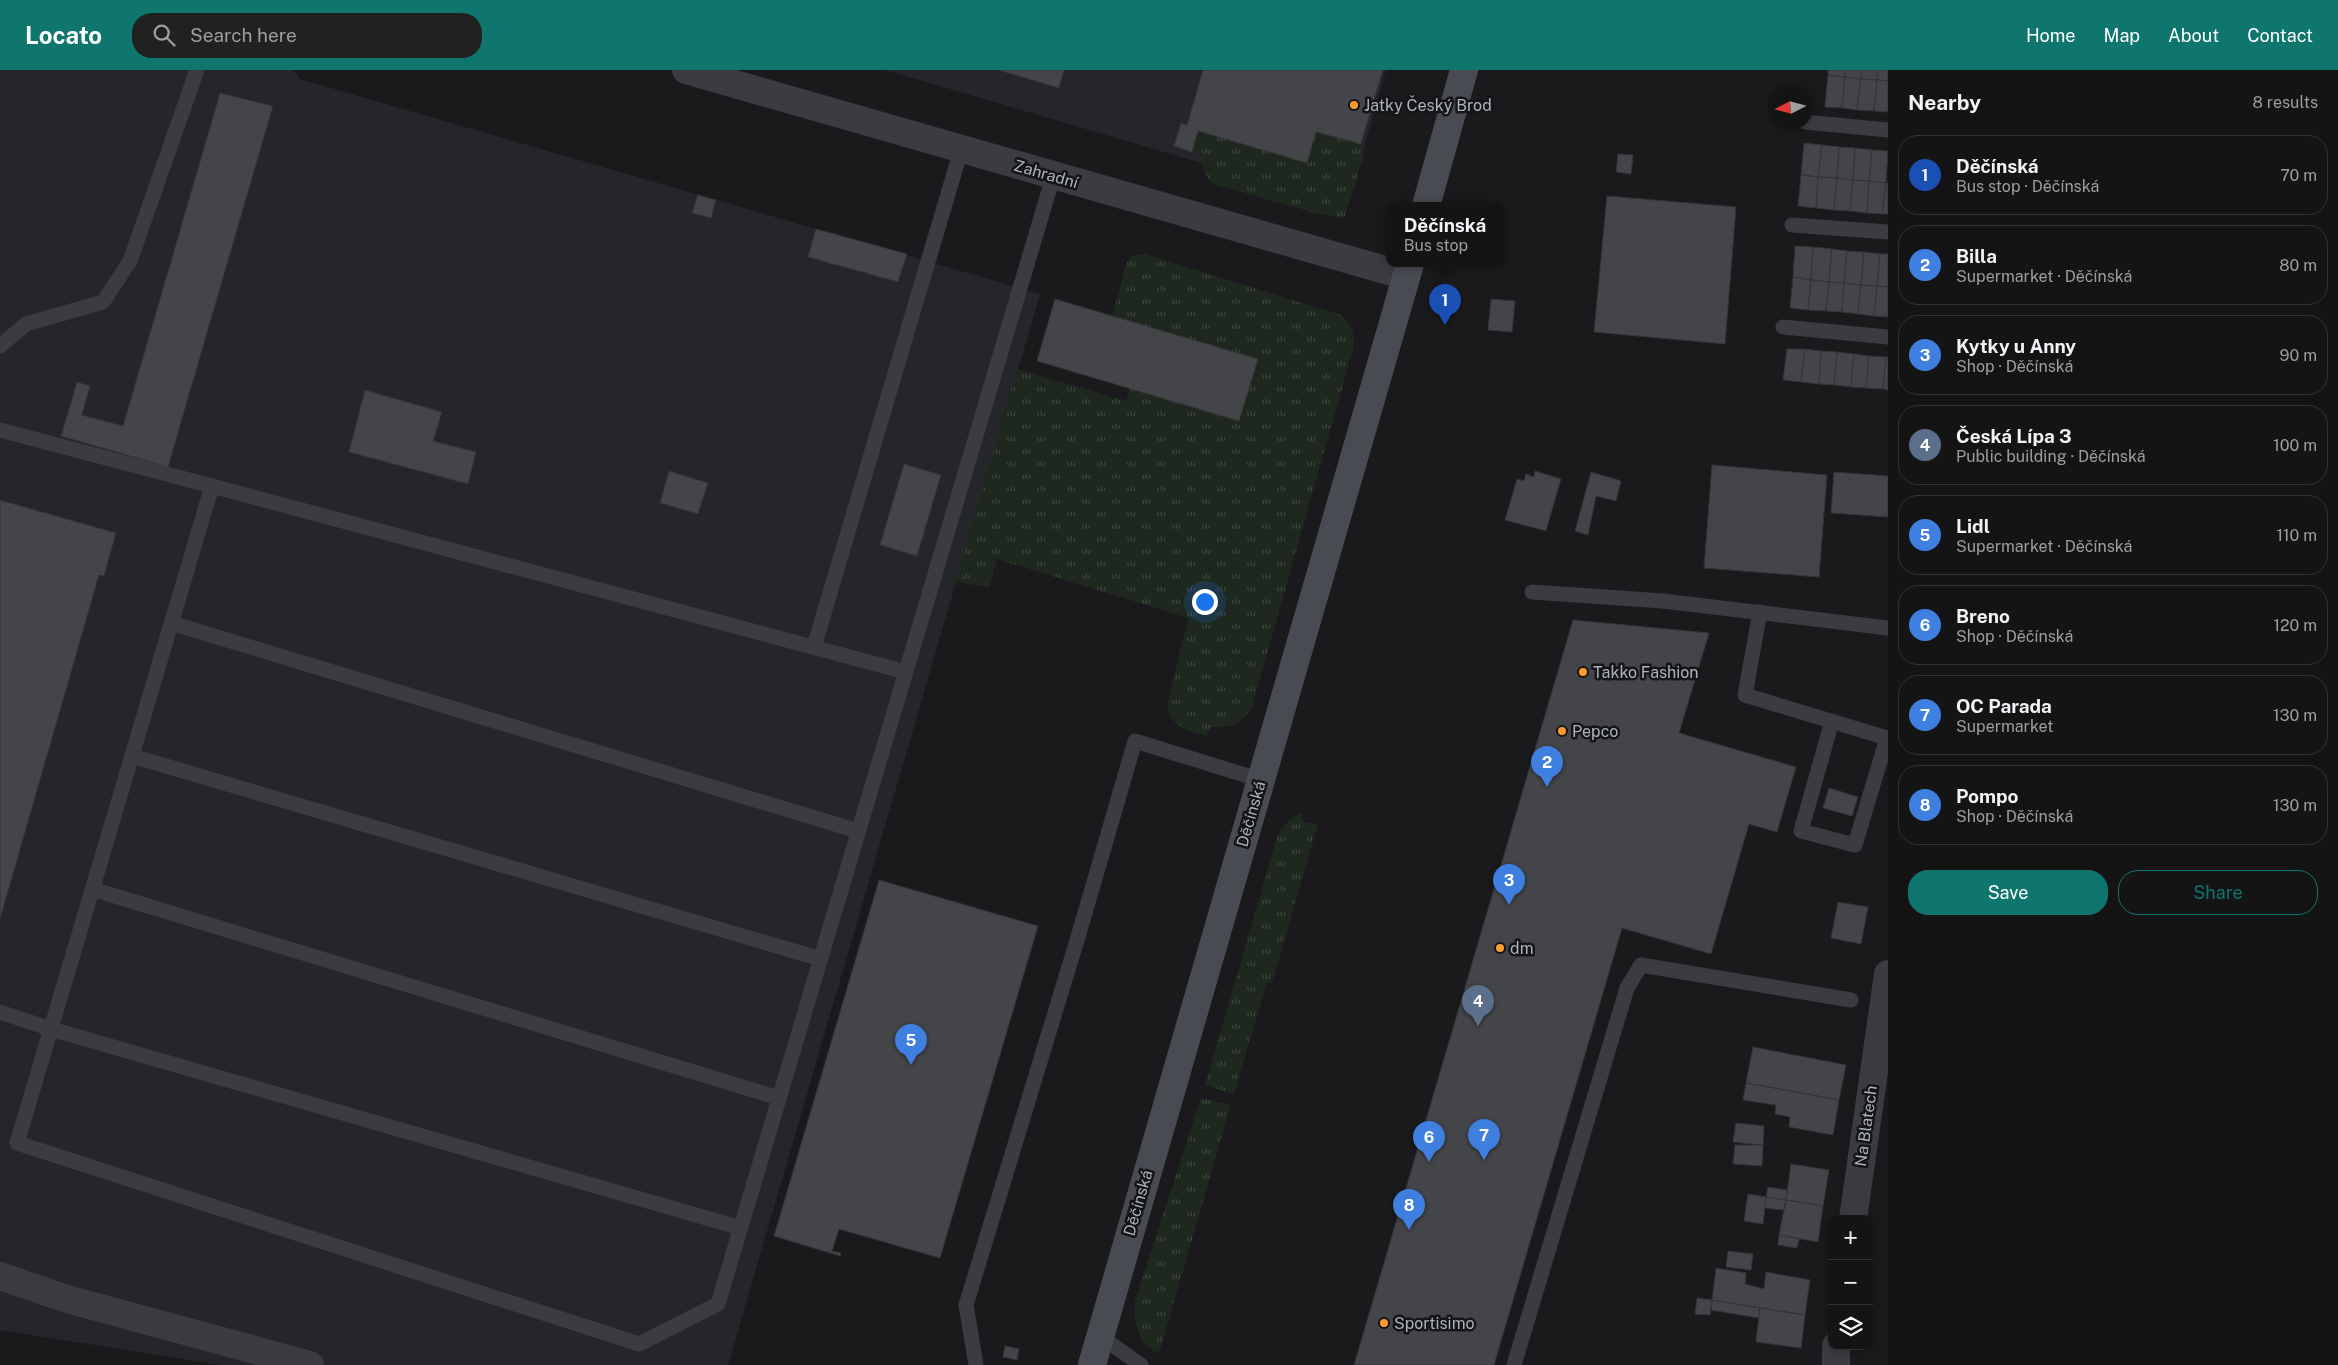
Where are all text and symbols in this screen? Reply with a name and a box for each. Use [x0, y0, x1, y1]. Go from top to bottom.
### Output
search box [132, 13, 482, 58]
text: Locato [25, 21, 102, 49]
icon: search [150, 21, 178, 49]
text: Search here [190, 24, 297, 46]
text: Home [2026, 25, 2076, 46]
text: Map [2104, 25, 2140, 46]
text: About [2168, 25, 2219, 46]
text: Contact [2247, 25, 2313, 46]
north arrow [1768, 85, 1813, 130]
text: Nearby [1908, 90, 1981, 115]
text: 8 results [2253, 93, 2318, 112]
place label: Jatky Český Brod [1364, 95, 1492, 115]
marker: Jatky Český Brod [1348, 99, 1360, 111]
text: Děčínská [1956, 155, 2039, 177]
street label: Zahradní [1012, 156, 1081, 193]
text: 1 [1922, 166, 1928, 185]
text: 70 m [2280, 166, 2317, 185]
text: Bus stop · Děčínská [1956, 177, 2099, 196]
popup [1386, 202, 1504, 267]
text: Děčínská [1404, 214, 1486, 236]
text: Bus stop [1404, 236, 1468, 255]
text: Billa [1956, 245, 1997, 267]
text: 2 [1920, 256, 1930, 275]
text: 80 m [2279, 256, 2317, 275]
text: Supermarket · Děčínská [1956, 267, 2132, 286]
pin: 1 [1429, 284, 1461, 325]
text: Kytky u Anny [1956, 335, 2076, 357]
text: 3 [1920, 346, 1930, 365]
text: 90 m [2280, 346, 2317, 365]
text: Shop · Děčínská [1956, 357, 2073, 376]
text: Česká Lípa 3 [1956, 425, 2072, 447]
text: 4 [1920, 436, 1930, 455]
text: 100 m [2273, 436, 2317, 455]
text: Public building · Děčínská [1956, 447, 2146, 466]
text: Lidl [1956, 515, 1990, 537]
text: 5 [1920, 526, 1930, 545]
text: 110 m [2276, 526, 2317, 545]
text: Supermarket · Děčínská [1956, 537, 2132, 556]
your location [1192, 589, 1218, 615]
text: Breno [1956, 605, 2010, 627]
text: 6 [1920, 616, 1930, 635]
text: 120 m [2273, 616, 2317, 635]
text: Shop · Děčínská [1956, 627, 2073, 646]
place label: Takko Fashion [1593, 663, 1699, 682]
marker: Takko Fashion [1577, 666, 1589, 678]
text: OC Parada [1956, 695, 2052, 717]
text: 7 [1920, 706, 1930, 725]
text: 130 m [2273, 706, 2317, 725]
text: Supermarket [1956, 717, 2053, 736]
place label: Pepco [1572, 722, 1618, 741]
marker: Pepco [1556, 725, 1568, 737]
pin: 2 [1531, 746, 1563, 787]
street label: Děčínská [1233, 779, 1269, 849]
text: Pompo [1956, 785, 2019, 807]
text: 8 [1920, 796, 1930, 815]
text: 130 m [2273, 796, 2317, 815]
text: Shop · Děčínská [1956, 807, 2073, 826]
pin: 3 [1493, 864, 1525, 905]
button: Save [1908, 870, 2108, 915]
button: Share [2118, 870, 2318, 915]
place label: dm [1510, 939, 1534, 958]
marker: dm [1494, 942, 1506, 954]
pin: 4 [1462, 985, 1494, 1026]
pin: 5 [895, 1024, 927, 1065]
street label: Na Blatech [1851, 1084, 1881, 1168]
pin: 7 [1468, 1119, 1500, 1160]
pin: 6 [1413, 1121, 1445, 1162]
street label: Děčínská [1120, 1168, 1156, 1238]
pin: 8 [1393, 1189, 1425, 1230]
map controls [1828, 1215, 1873, 1350]
button: + [1828, 1215, 1873, 1260]
button: − [1828, 1260, 1873, 1305]
button: layers [1828, 1305, 1873, 1350]
place label: Sportisimo [1394, 1314, 1475, 1333]
marker: Sportisimo [1378, 1317, 1390, 1329]

